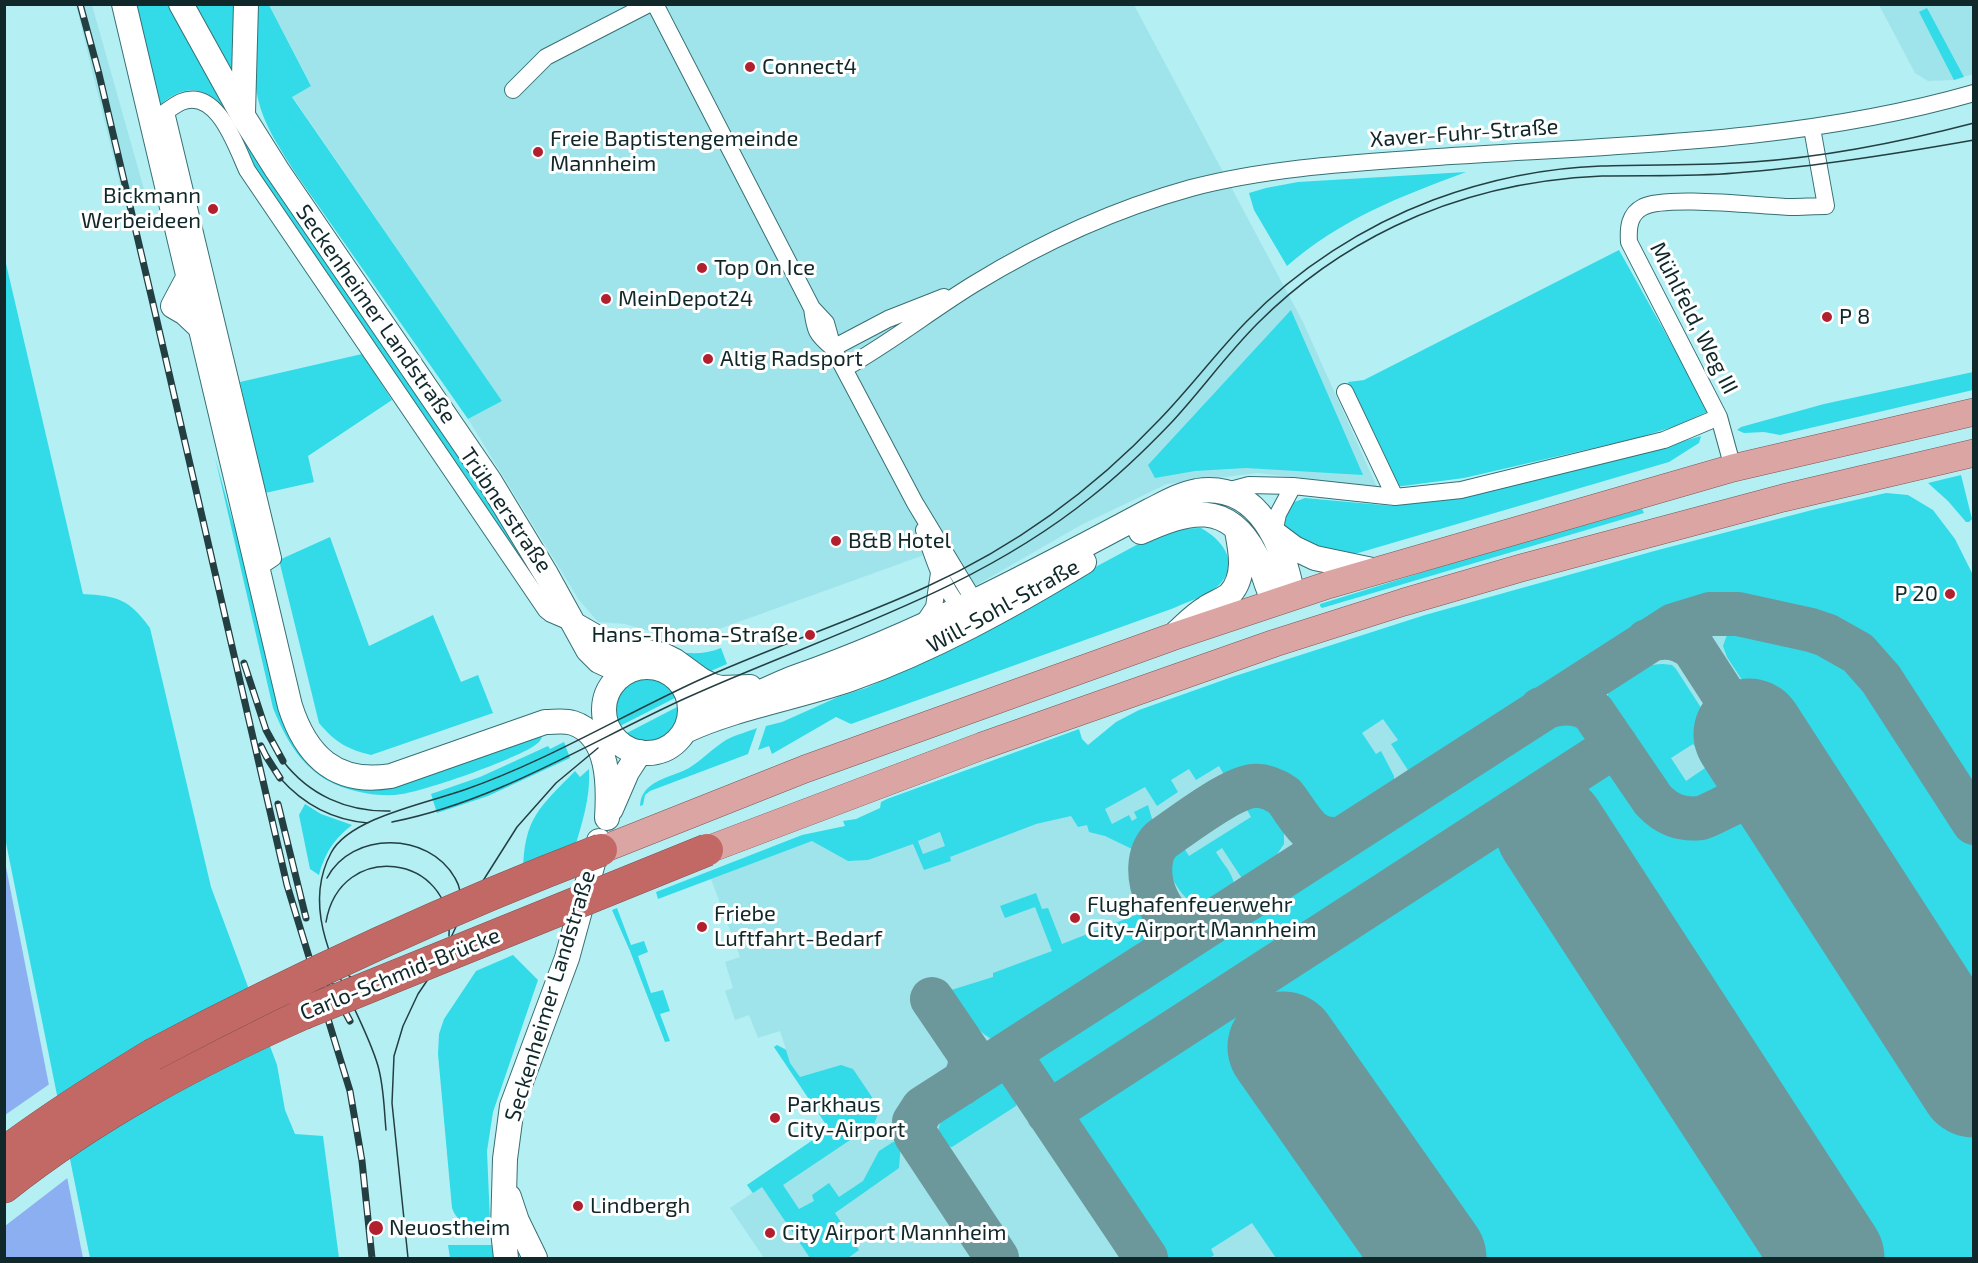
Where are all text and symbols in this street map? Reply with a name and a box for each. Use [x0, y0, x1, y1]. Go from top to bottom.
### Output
place label: Connect4 [762, 54, 857, 80]
marker: Connect4 [743, 60, 757, 74]
street label: Xaver-Fuhr-Straße [1369, 113, 1559, 153]
place label: Freie Baptistengemeinde Mannheim [550, 126, 798, 178]
marker: Freie Baptistengemeinde Mannheim [531, 145, 545, 159]
place label: Bickmann Werbeideen [81, 183, 201, 234]
street label: Seckenheimer Landstraße [290, 199, 462, 429]
marker: Bickmann Werbeideen [206, 202, 220, 216]
street label: Mühlfeld, Weg III [1644, 238, 1744, 398]
place label: Top On Ice [714, 255, 815, 281]
marker: Top On Ice [695, 261, 709, 275]
place label: MeinDepot24 [618, 286, 753, 312]
marker: MeinDepot24 [599, 292, 613, 306]
place label: P 8 [1839, 304, 1870, 330]
marker: P 8 [1820, 310, 1834, 324]
place label: Altig Radsport [720, 346, 863, 372]
marker: Altig Radsport [701, 352, 715, 366]
street label: Trübnerstraße [454, 442, 558, 578]
place label: B&B Hotel [848, 528, 951, 554]
marker: B&B Hotel [829, 534, 843, 548]
street label: Will-Sohl-Straße [922, 553, 1084, 659]
place label: P 20 [1894, 581, 1938, 607]
marker: P 20 [1943, 587, 1957, 601]
place label: Hans-Thoma-Straße [591, 622, 798, 648]
marker: Hans-Thoma-Straße [803, 628, 817, 642]
street label: Seckenheimer Landstraße [499, 867, 601, 1125]
place label: Flughafenfeuerwehr City-Airport Mannheim [1087, 892, 1316, 944]
place label: Friebe Luftfahrt-Bedarf [714, 901, 882, 952]
marker: Flughafenfeuerwehr City-Airport Mannheim [1068, 911, 1082, 925]
marker: Friebe Luftfahrt-Bedarf [695, 920, 709, 934]
street label: Carlo-Schmid-Brücke [296, 922, 504, 1026]
place label: Parkhaus City-Airport [787, 1092, 905, 1144]
marker: Parkhaus City-Airport [768, 1111, 782, 1125]
place label: Lindbergh [590, 1193, 690, 1219]
marker: Lindbergh [571, 1199, 585, 1213]
place label: Neuostheim [389, 1215, 510, 1241]
marker: Neuostheim [367, 1219, 385, 1237]
place label: City Airport Mannheim [782, 1220, 1007, 1246]
marker: City Airport Mannheim [763, 1226, 777, 1240]

